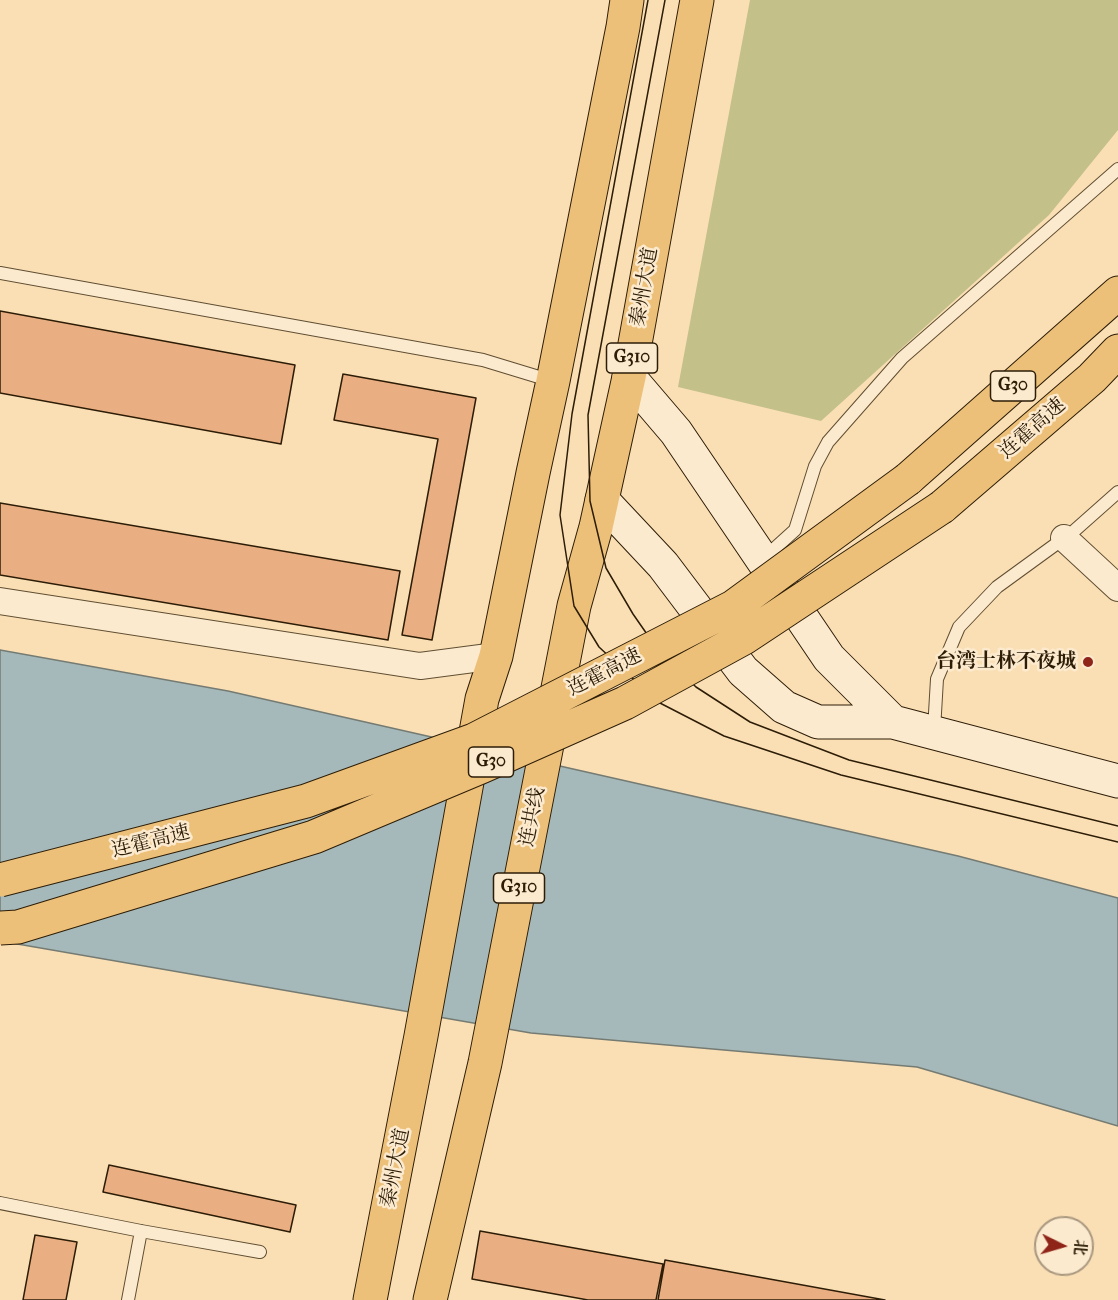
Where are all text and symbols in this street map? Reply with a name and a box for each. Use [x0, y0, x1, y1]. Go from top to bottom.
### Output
street label: 秦州大道 [626, 246, 664, 328]
road number: G310 [606, 343, 658, 373]
road number: G30 [990, 371, 1036, 401]
street label: 连霍高速 [995, 394, 1071, 464]
street label: 连霍高速 [564, 644, 646, 702]
place label: 台湾士林不夜城 [936, 650, 1076, 674]
marker: 台湾士林不夜城 [1081, 655, 1095, 669]
road number: G30 [468, 747, 514, 777]
street label: 连共线 [515, 785, 551, 849]
street label: 连霍高速 [109, 821, 193, 863]
road number: G310 [494, 873, 544, 903]
street label: 秦州大道 [377, 1126, 415, 1210]
north arrow [1034, 1216, 1094, 1276]
text: 北 [1070, 1239, 1091, 1256]

